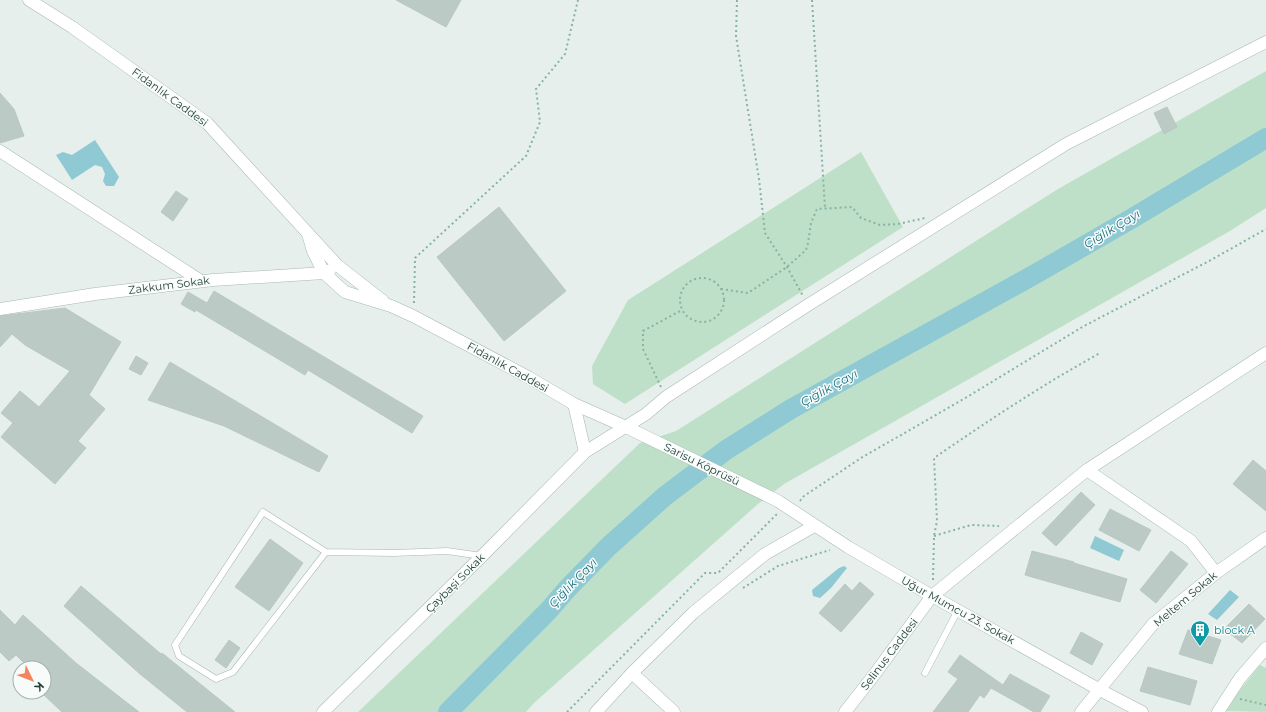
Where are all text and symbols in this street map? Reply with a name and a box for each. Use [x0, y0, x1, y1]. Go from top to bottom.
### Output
street label: Fidanlık Caddesi [129, 65, 211, 129]
water label: Çığlık Çayı [1081, 206, 1143, 251]
street label: Zakkum Sokak [128, 273, 211, 297]
street label: Fidanlık Caddesi [465, 339, 551, 395]
water label: Çığlık Çayı [798, 366, 860, 409]
street label: Sarisu Kōprüsü [662, 440, 742, 488]
street label: Çaybaşi Sokak [422, 550, 488, 616]
water label: Çığlık Çayı [545, 555, 600, 611]
street label: Meltem Sokak [1150, 568, 1220, 630]
street label: Uğur Mumcu 23. Sokak [899, 573, 1018, 647]
street label: Selinus Caddesi [857, 615, 921, 693]
building icon: block A [1189, 619, 1211, 647]
place label: block A [1214, 623, 1255, 637]
north arrow [12, 660, 52, 700]
text: K [31, 679, 47, 695]

